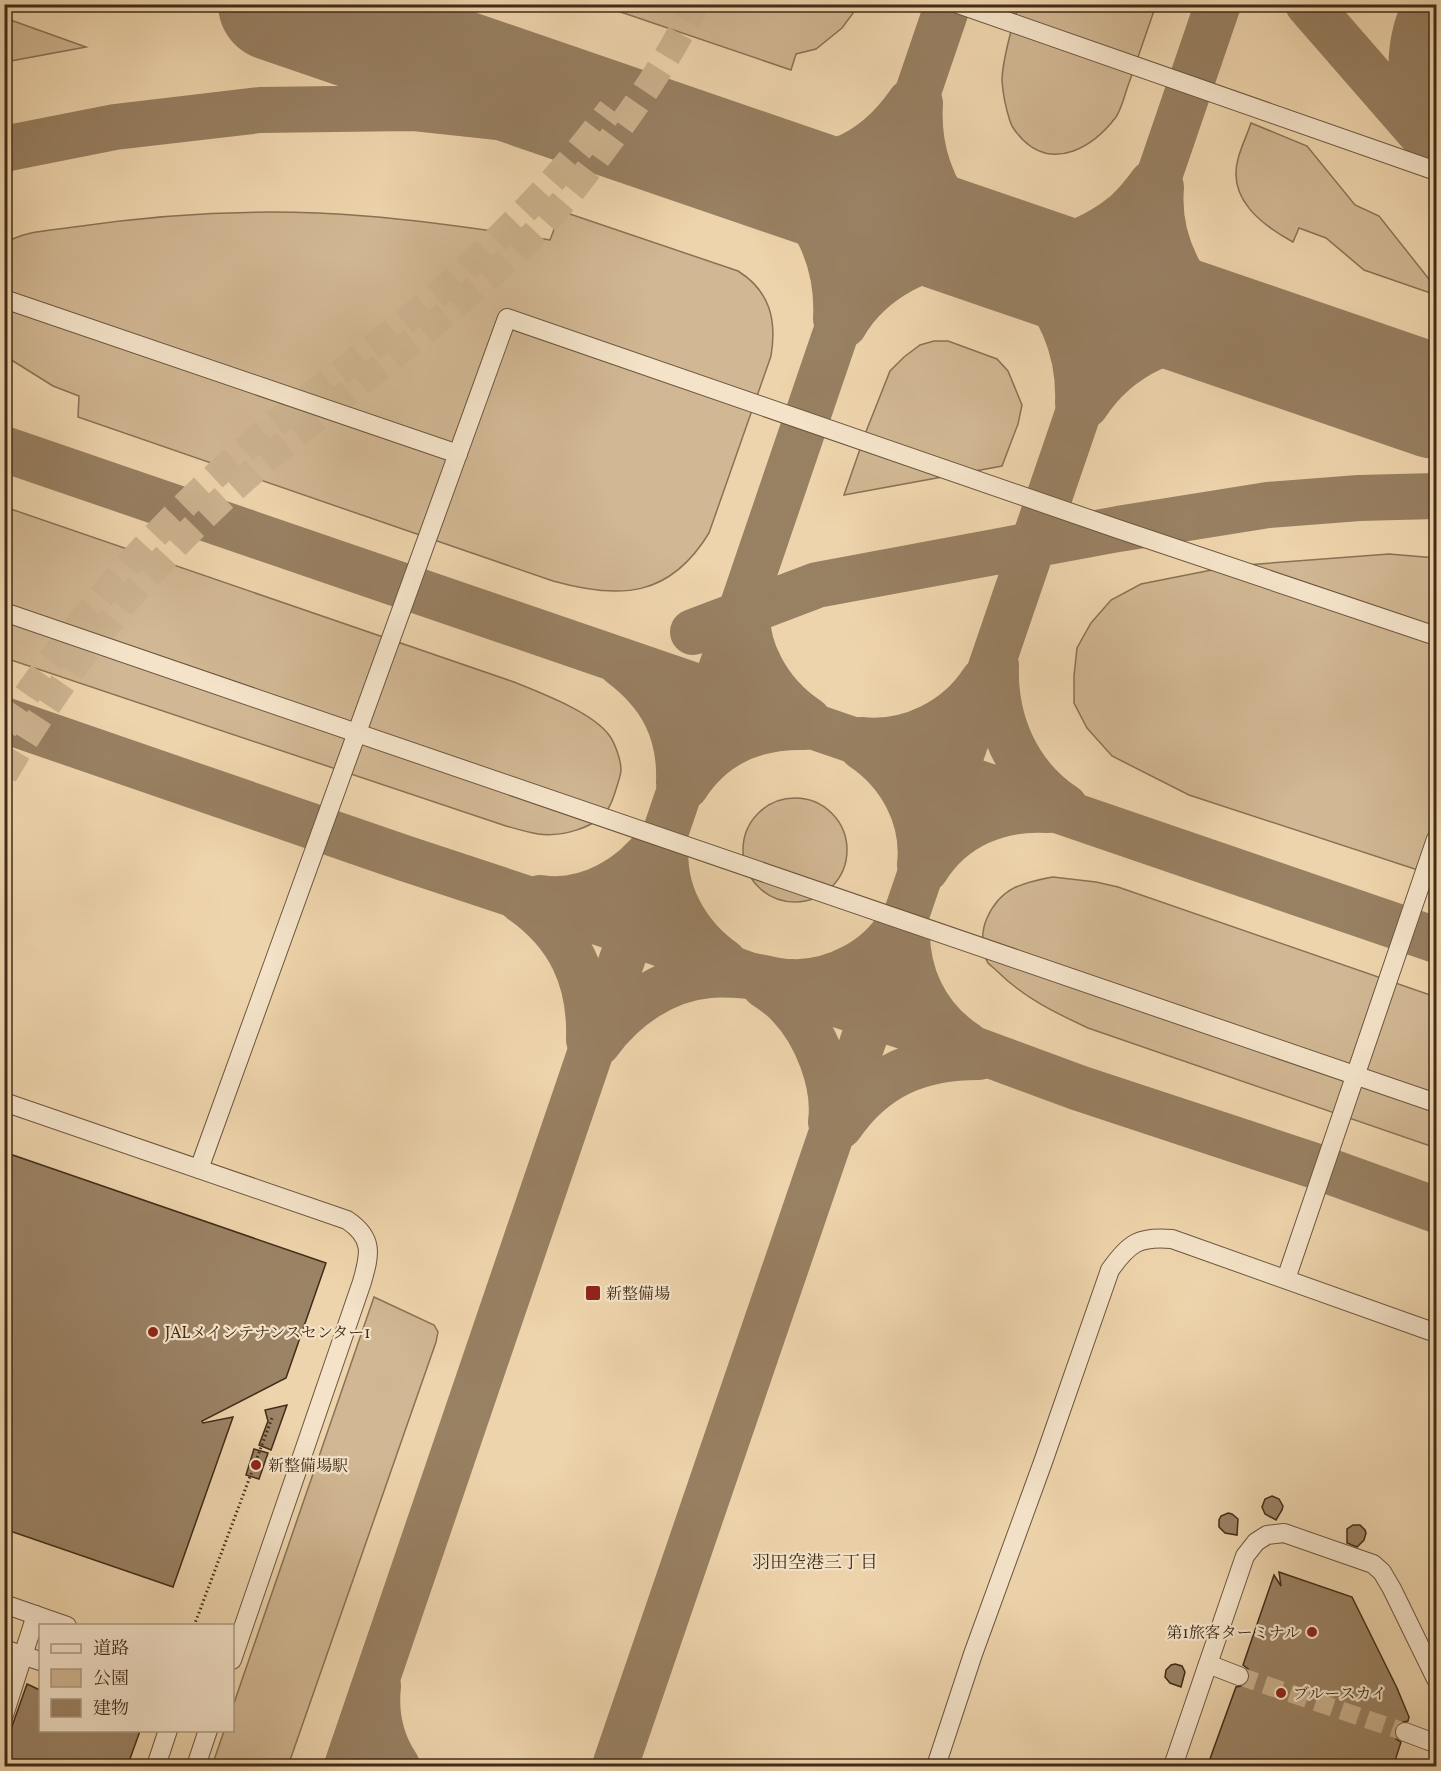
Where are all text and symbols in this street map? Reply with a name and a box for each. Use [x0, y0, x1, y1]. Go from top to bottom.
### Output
marker: 新整備場 [584, 1284, 602, 1302]
place label: 新整備場 [606, 1284, 670, 1306]
place label: JALメインテナンスセンター1 [165, 1323, 370, 1345]
marker: JALメインテナンスセンター1 [146, 1325, 160, 1339]
place label: 新整備場駅 [268, 1456, 348, 1478]
marker: 新整備場駅 [249, 1458, 263, 1472]
district label: 羽田空港三丁目 [752, 1551, 878, 1576]
place label: 第1旅客ターミナル [1167, 1623, 1300, 1645]
legend [39, 1624, 234, 1732]
marker: 第1旅客ターミナル [1305, 1625, 1319, 1639]
text: 道路 [93, 1637, 129, 1662]
text: 公園 [93, 1667, 129, 1692]
place label: ブルースカイ [1293, 1684, 1387, 1706]
marker: ブルースカイ [1274, 1686, 1288, 1700]
text: 建物 [93, 1697, 129, 1722]

